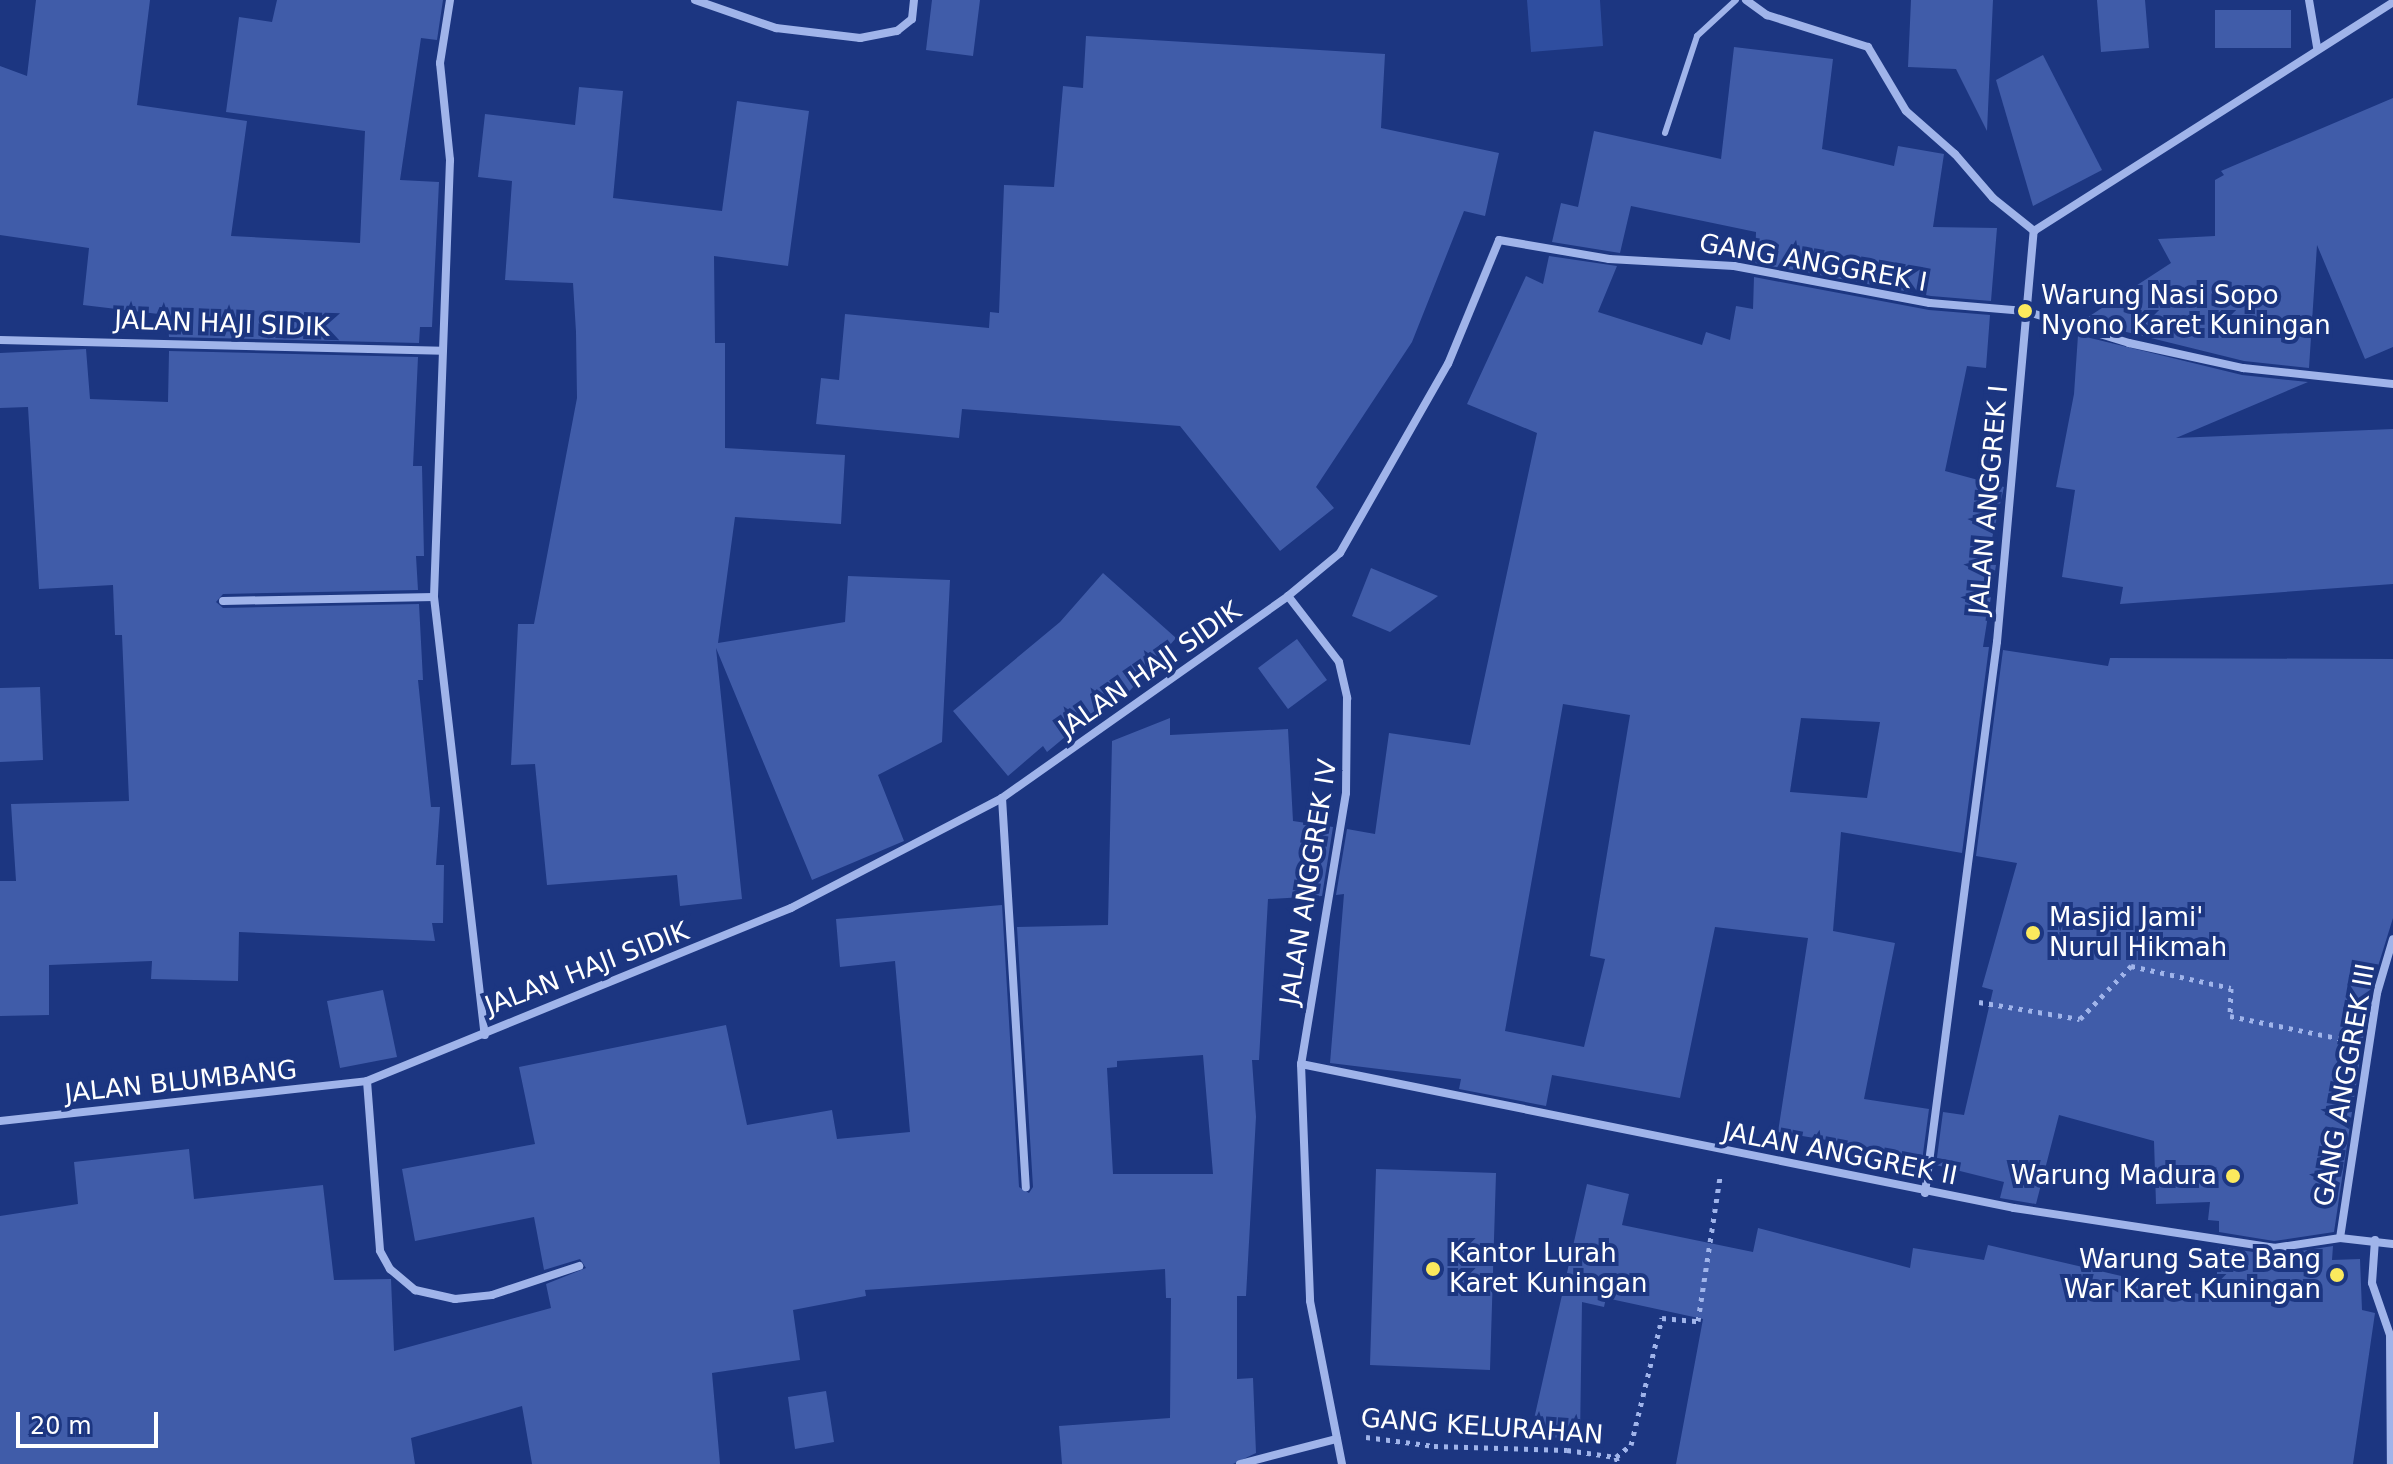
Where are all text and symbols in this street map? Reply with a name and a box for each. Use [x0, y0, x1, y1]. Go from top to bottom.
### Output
street label: GANG ANGGREK I [1697, 228, 1929, 298]
place label: Warung Nasi Sopo Nyono Karet Kuningan [2041, 280, 2331, 342]
marker: Warung Nasi Sopo Nyono Karet Kuningan [2016, 302, 2034, 320]
street label: JALAN HAJI SIDIK [114, 305, 330, 343]
street label: JALAN ANGGREK I [1963, 384, 2015, 616]
street label: JALAN HAJI SIDIK [1053, 595, 1247, 745]
street label: JALAN ANGGREK IV [1274, 757, 1344, 1007]
place label: Masjid Jami' Nurul Hikmah [2049, 902, 2227, 964]
street label: JALAN HAJI SIDIK [481, 916, 693, 1022]
marker: Masjid Jami' Nurul Hikmah [2024, 924, 2042, 942]
street label: GANG ANGGREK III [2308, 961, 2382, 1209]
street label: JALAN BLUMBANG [63, 1054, 299, 1110]
street label: JALAN ANGGREK II [1720, 1116, 1960, 1192]
place label: Warung Madura [2011, 1160, 2217, 1192]
marker: Warung Madura [2224, 1167, 2242, 1185]
place label: Kantor Lurah Karet Kuningan [1449, 1238, 1647, 1300]
place label: Warung Sate Bang War Karet Kuningan [2064, 1244, 2321, 1306]
marker: Kantor Lurah Karet Kuningan [1424, 1260, 1442, 1278]
marker: Warung Sate Bang War Karet Kuningan [2328, 1266, 2346, 1284]
scale bar [20, 1396, 162, 1446]
street label: GANG KELURAHAN [1360, 1403, 1604, 1451]
text: 20 m [30, 1412, 92, 1440]

